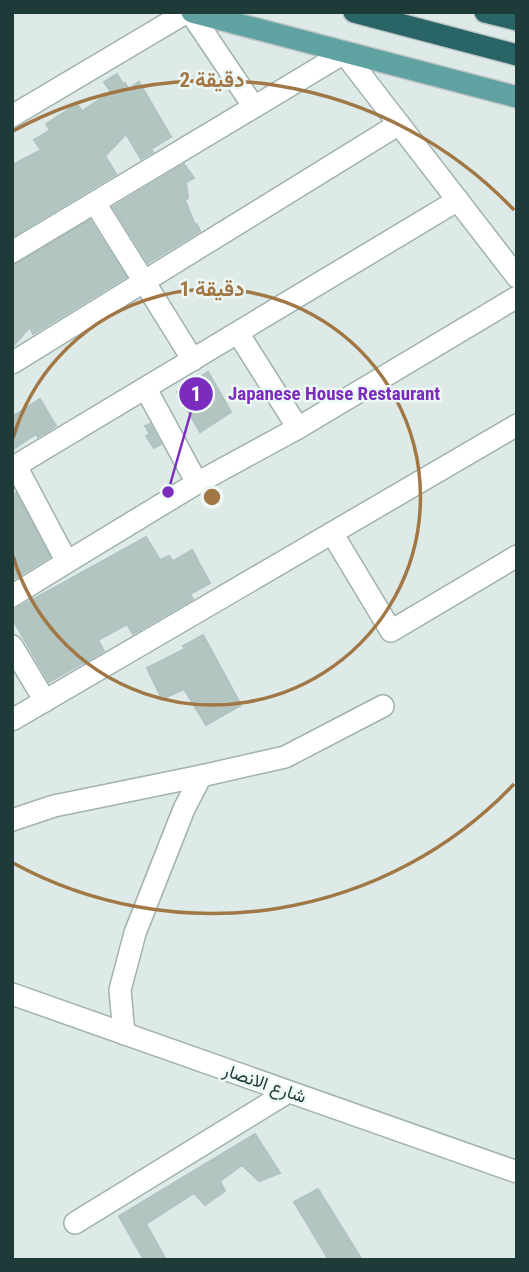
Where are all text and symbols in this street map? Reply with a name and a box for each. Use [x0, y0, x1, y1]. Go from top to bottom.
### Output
text: 2 دقيقة [180, 68, 244, 92]
text: 1 دقيقة [180, 277, 244, 301]
callout: Japanese House Restaurant [179, 374, 454, 414]
text: 1 [191, 382, 201, 406]
text: Japanese House Restaurant [228, 382, 440, 405]
centre of rings [200, 485, 224, 509]
street label: شارع الانصار [219, 1059, 309, 1109]

